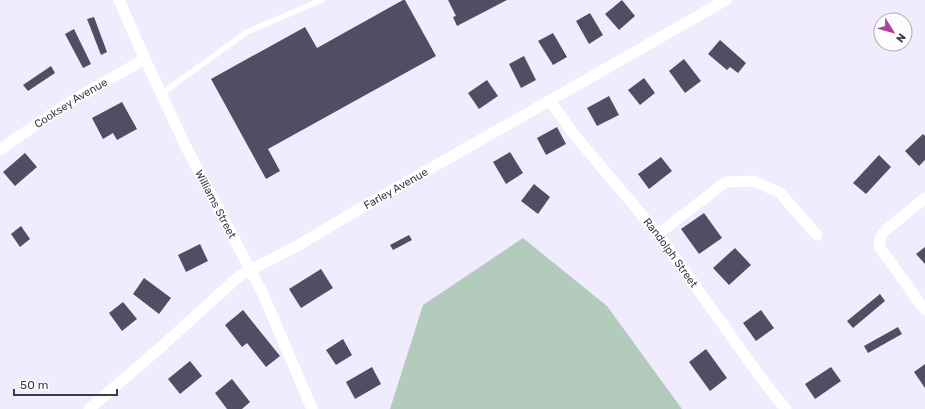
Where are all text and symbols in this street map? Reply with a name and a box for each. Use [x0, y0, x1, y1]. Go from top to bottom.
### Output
north arrow [873, 12, 913, 52]
text: N [893, 31, 908, 45]
street label: Cooksey Avenue [32, 76, 110, 131]
street label: Farley Avenue [362, 165, 430, 212]
street label: Williams Street [192, 168, 239, 241]
street label: Randolph Street [640, 216, 701, 291]
scale bar [14, 371, 117, 397]
text: 50 m [20, 378, 48, 392]

